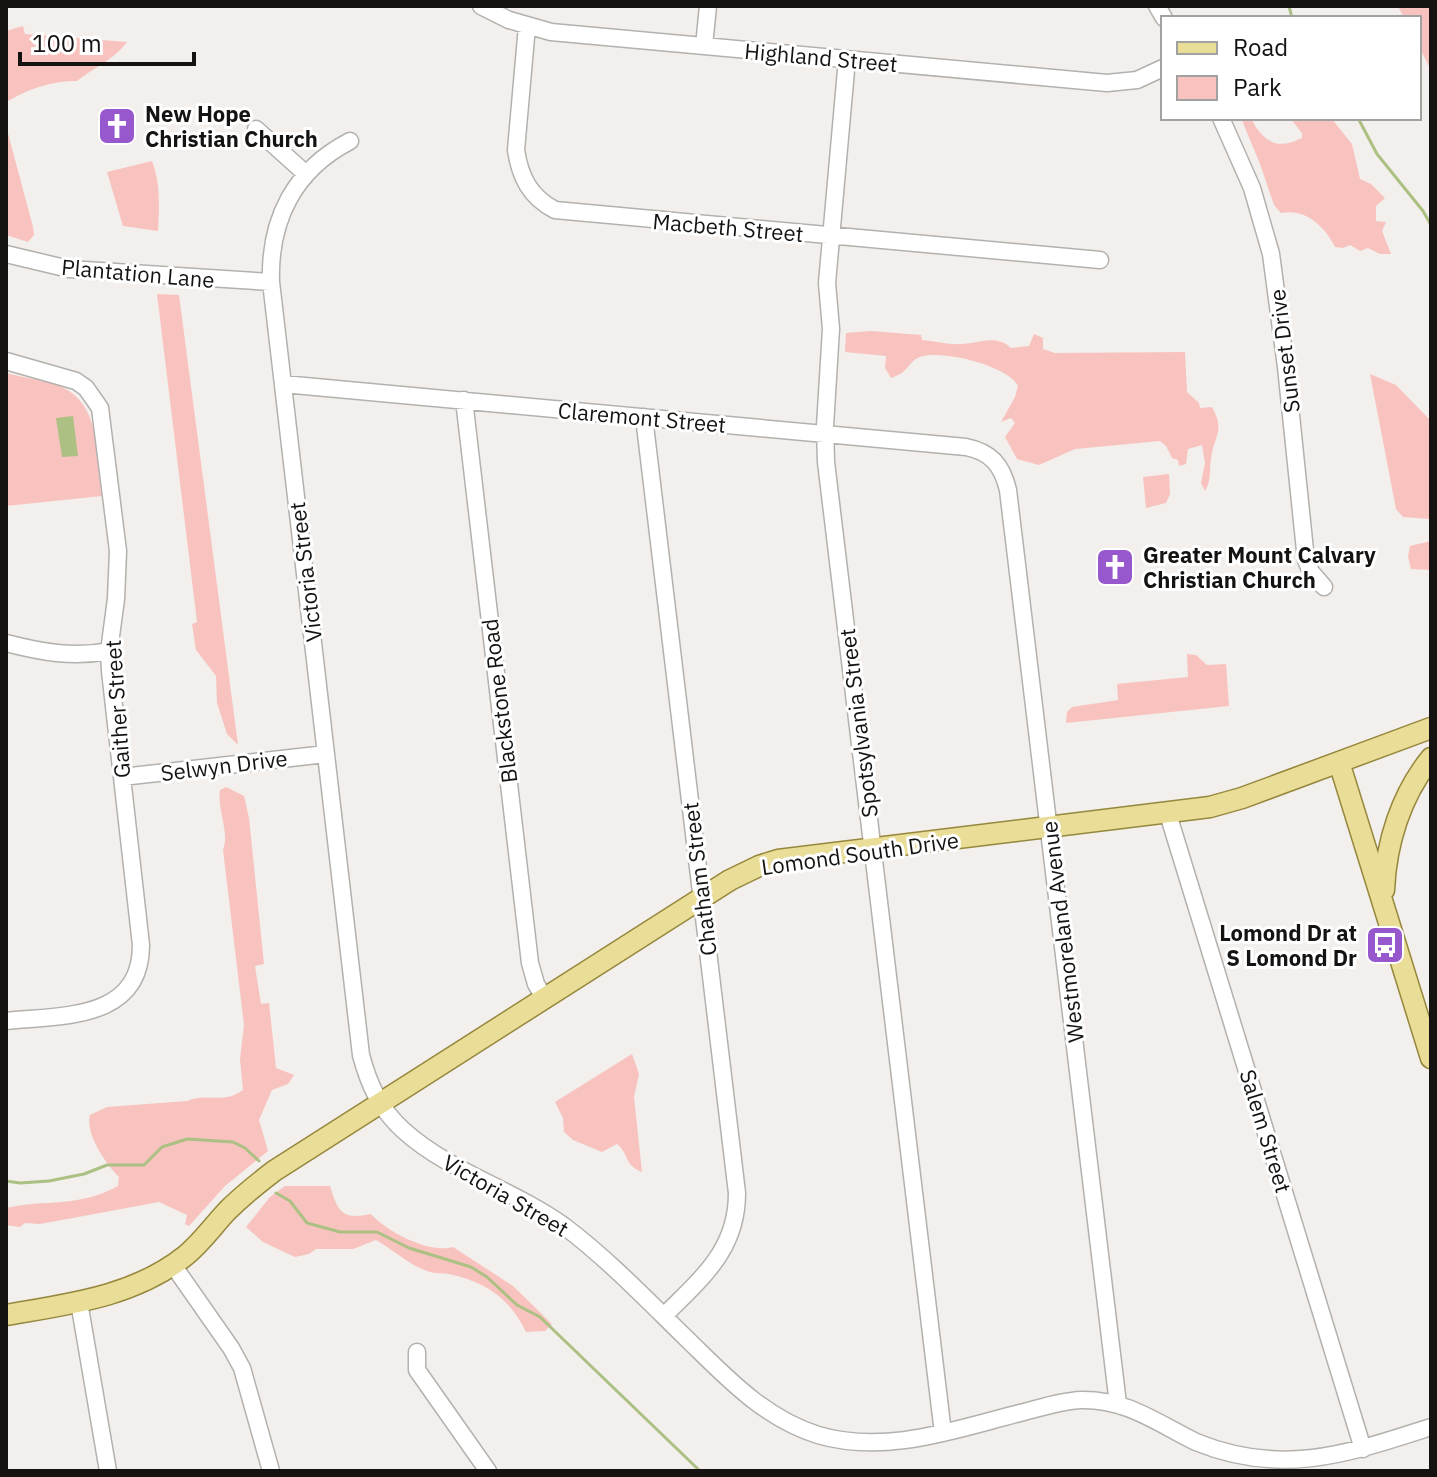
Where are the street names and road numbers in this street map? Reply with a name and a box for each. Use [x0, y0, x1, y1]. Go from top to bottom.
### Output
street label: Highland Street [743, 36, 899, 78]
street label: Macbeth Street [651, 206, 805, 248]
street label: Plantation Lane [60, 252, 216, 294]
street label: Sunset Drive [1262, 287, 1306, 415]
street label: Claremont Street [557, 395, 727, 439]
street label: Victoria Street [282, 500, 328, 644]
street label: Blackstone Road [475, 617, 523, 785]
street label: Spotsylvania Street [832, 627, 884, 819]
street label: Gaither Street [98, 639, 136, 779]
street label: Selwyn Drive [159, 743, 289, 787]
street label: Chatham Street [675, 800, 723, 958]
street label: Westmoreland Avenue [1034, 820, 1090, 1044]
street label: Lomond South Drive [759, 825, 961, 881]
street label: Salem Street [1234, 1066, 1298, 1196]
street label: Victoria Street [438, 1147, 574, 1243]

